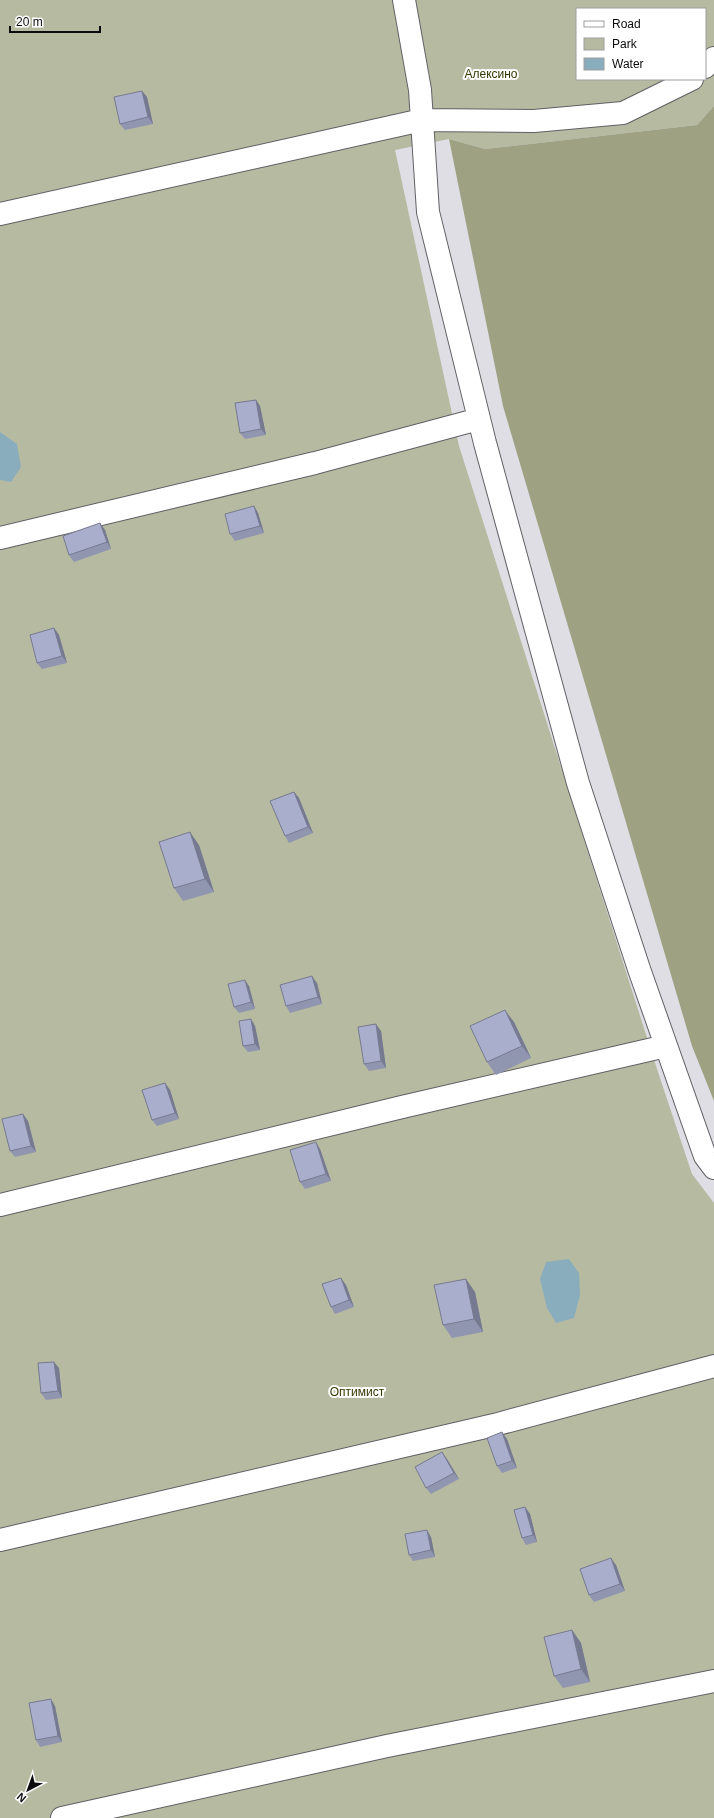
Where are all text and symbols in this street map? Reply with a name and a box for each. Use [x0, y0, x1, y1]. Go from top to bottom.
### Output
scale bar [10, 8, 100, 34]
legend [576, 8, 706, 80]
text: 20 m [16, 15, 43, 29]
text: Road [612, 17, 641, 31]
text: Park [612, 37, 638, 51]
text: Water [612, 57, 644, 71]
park label: Алексино [464, 67, 518, 81]
park label: Оптимист [330, 1385, 385, 1399]
north arrow [8, 1770, 48, 1810]
text: N [14, 1790, 28, 1805]

